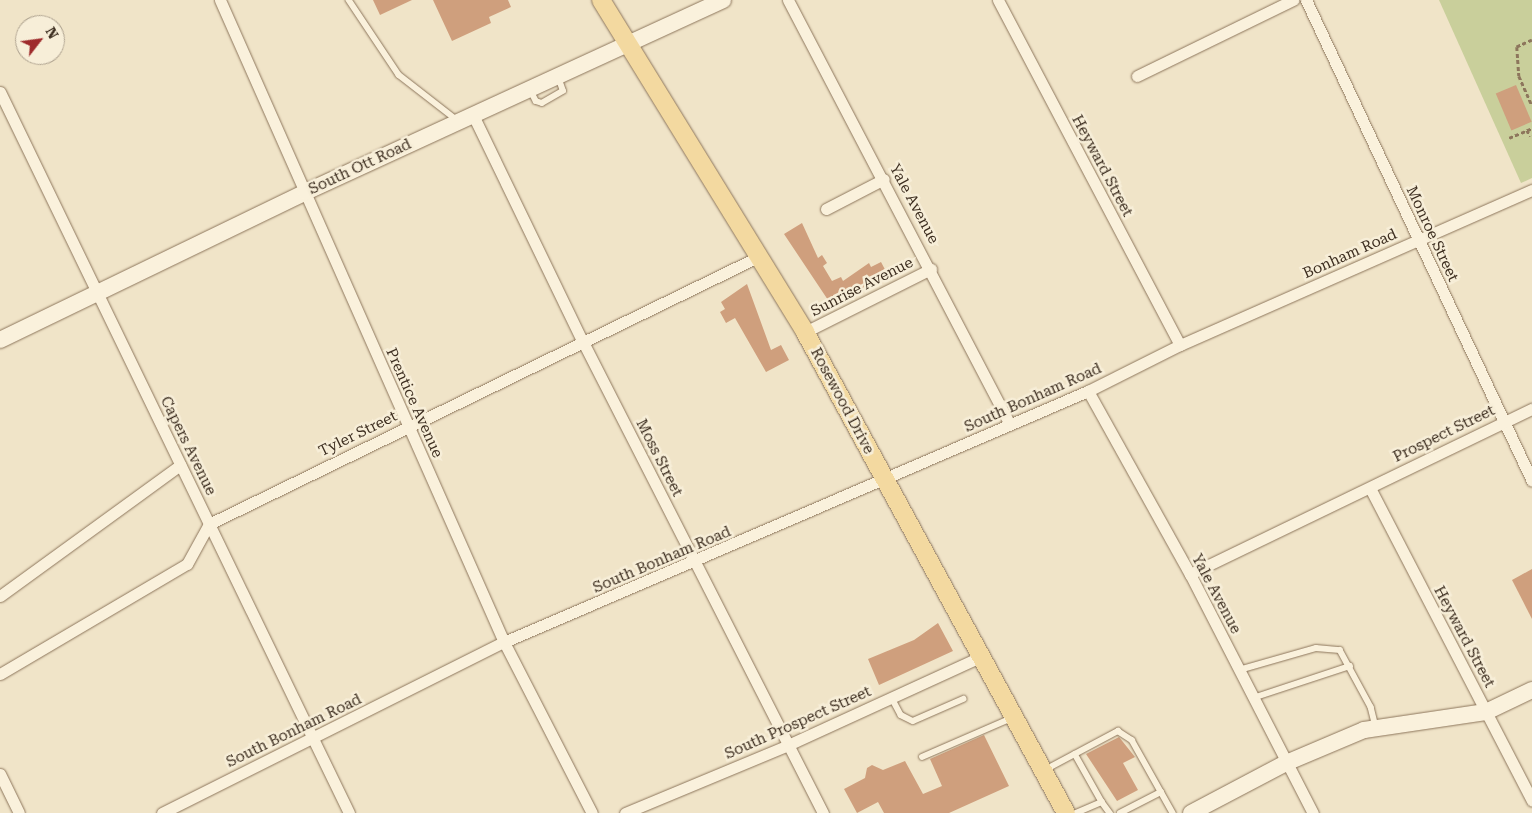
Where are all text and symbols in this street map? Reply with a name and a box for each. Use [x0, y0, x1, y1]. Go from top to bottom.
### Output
north arrow [15, 15, 65, 65]
text: N [43, 24, 62, 42]
street label: Heyward Street [1068, 112, 1136, 220]
street label: South Ott Road [306, 135, 414, 199]
street label: Yale Avenue [885, 161, 943, 247]
street label: Monroe Street [1402, 183, 1462, 285]
street label: Bonham Road [1300, 225, 1400, 283]
street label: Sunrise Avenue [808, 253, 916, 321]
street label: Prentice Avenue [382, 345, 446, 461]
street label: Rosewood Drive [806, 345, 878, 457]
street label: South Bonham Road [962, 360, 1104, 436]
street label: Capers Avenue [156, 394, 220, 498]
street label: Prospect Street [1390, 402, 1498, 466]
street label: Tyler Street [316, 407, 400, 461]
street label: Moss Street [632, 416, 686, 500]
street label: South Bonham Road [590, 523, 734, 597]
street label: Yale Avenue [1187, 551, 1245, 637]
street label: Heyward Street [1430, 583, 1498, 691]
street label: South Prospect Street [722, 683, 874, 763]
street label: South Bonham Road [223, 690, 365, 772]

